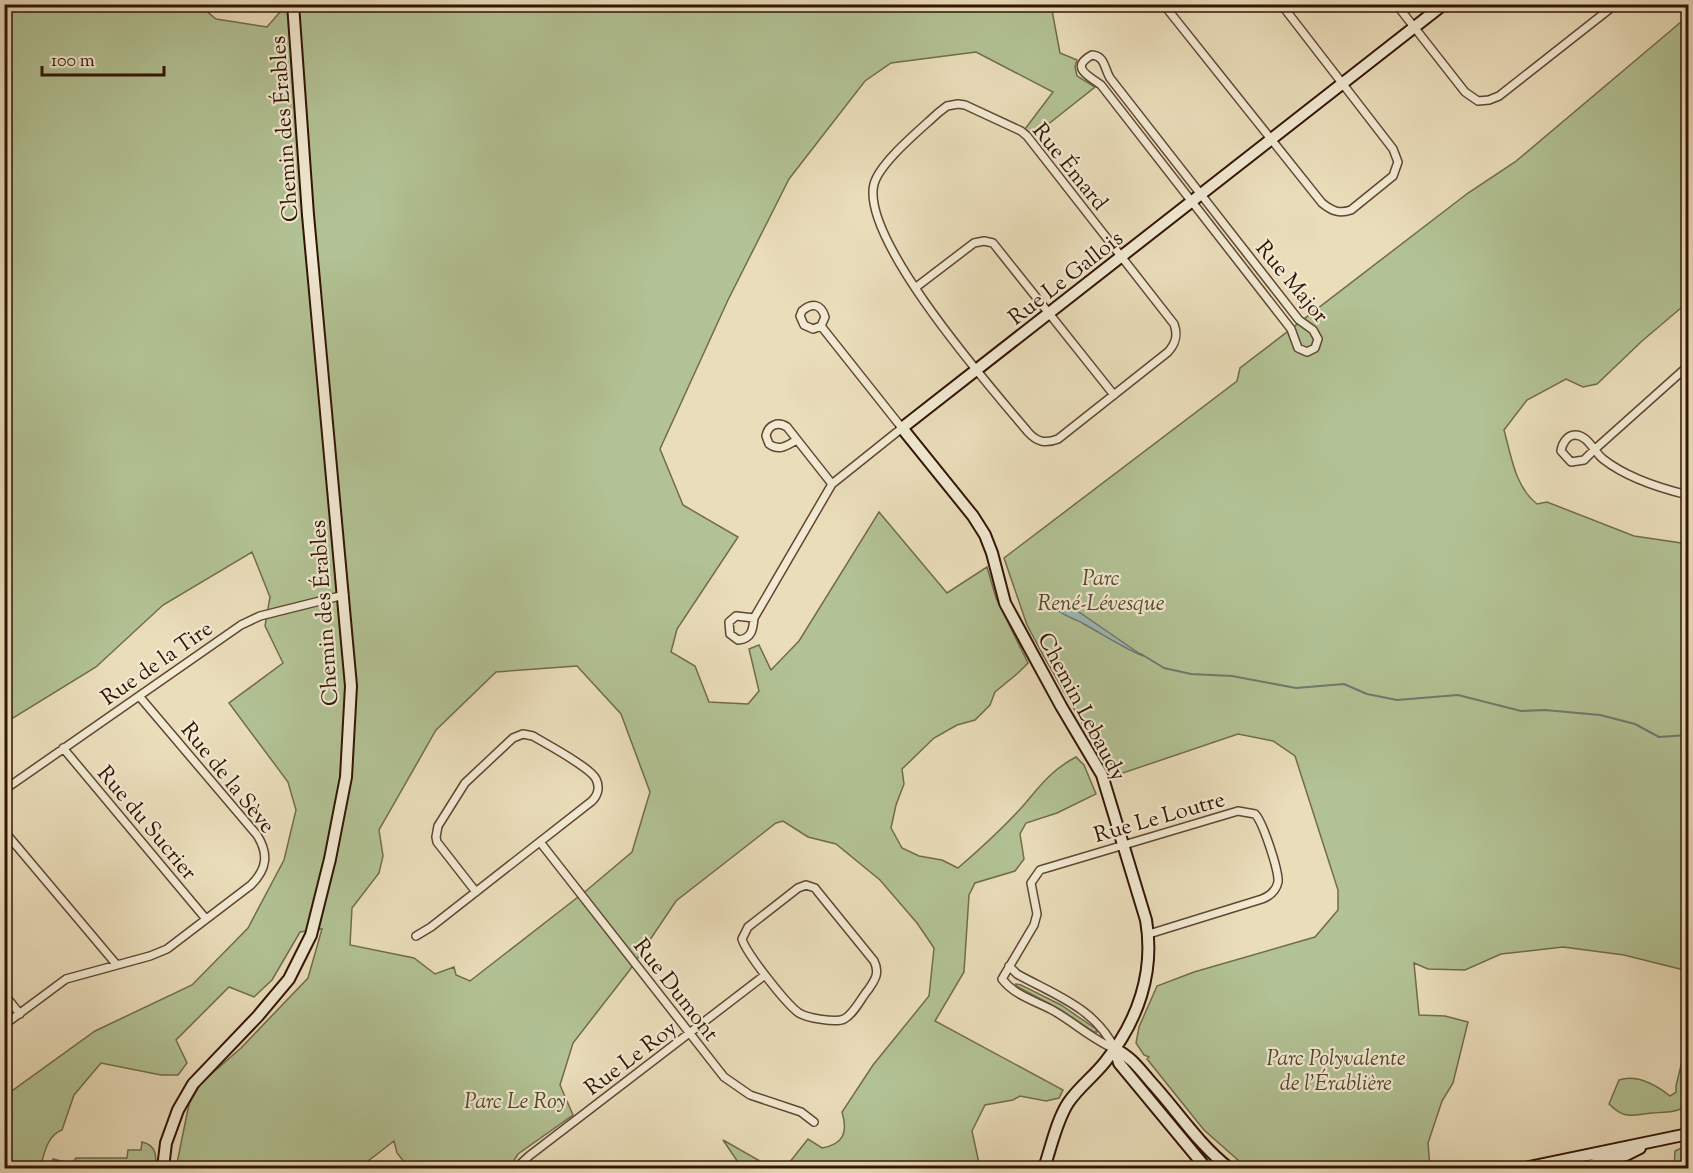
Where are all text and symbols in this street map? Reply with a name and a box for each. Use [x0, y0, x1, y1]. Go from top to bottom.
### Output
street label: Chemin des Érables [263, 34, 308, 223]
scale bar [42, 39, 164, 77]
text: 100 m [51, 49, 95, 75]
street label: Rue Émard [1023, 116, 1115, 219]
street label: Rue Le Gallois [1003, 224, 1131, 334]
street label: Rue Major [1247, 235, 1335, 331]
street label: Chemin des Érables [303, 518, 348, 707]
park label: Parc René-Lévesque [1037, 564, 1165, 621]
street label: Rue de la Tire [95, 614, 220, 715]
street label: Chemin Lebaudy [1028, 628, 1133, 787]
street label: Rue de la Sève [172, 716, 282, 841]
street label: Rue du Sucrier [88, 760, 203, 888]
street label: Rue Le Loutre [1091, 785, 1229, 853]
street label: Rue Dumont [624, 932, 725, 1050]
street label: Rue Le Roy [579, 1014, 685, 1105]
park label: Parc Polyvalente de l'Érablière [1266, 1044, 1406, 1101]
park label: Parc Le Roy [464, 1087, 566, 1119]

